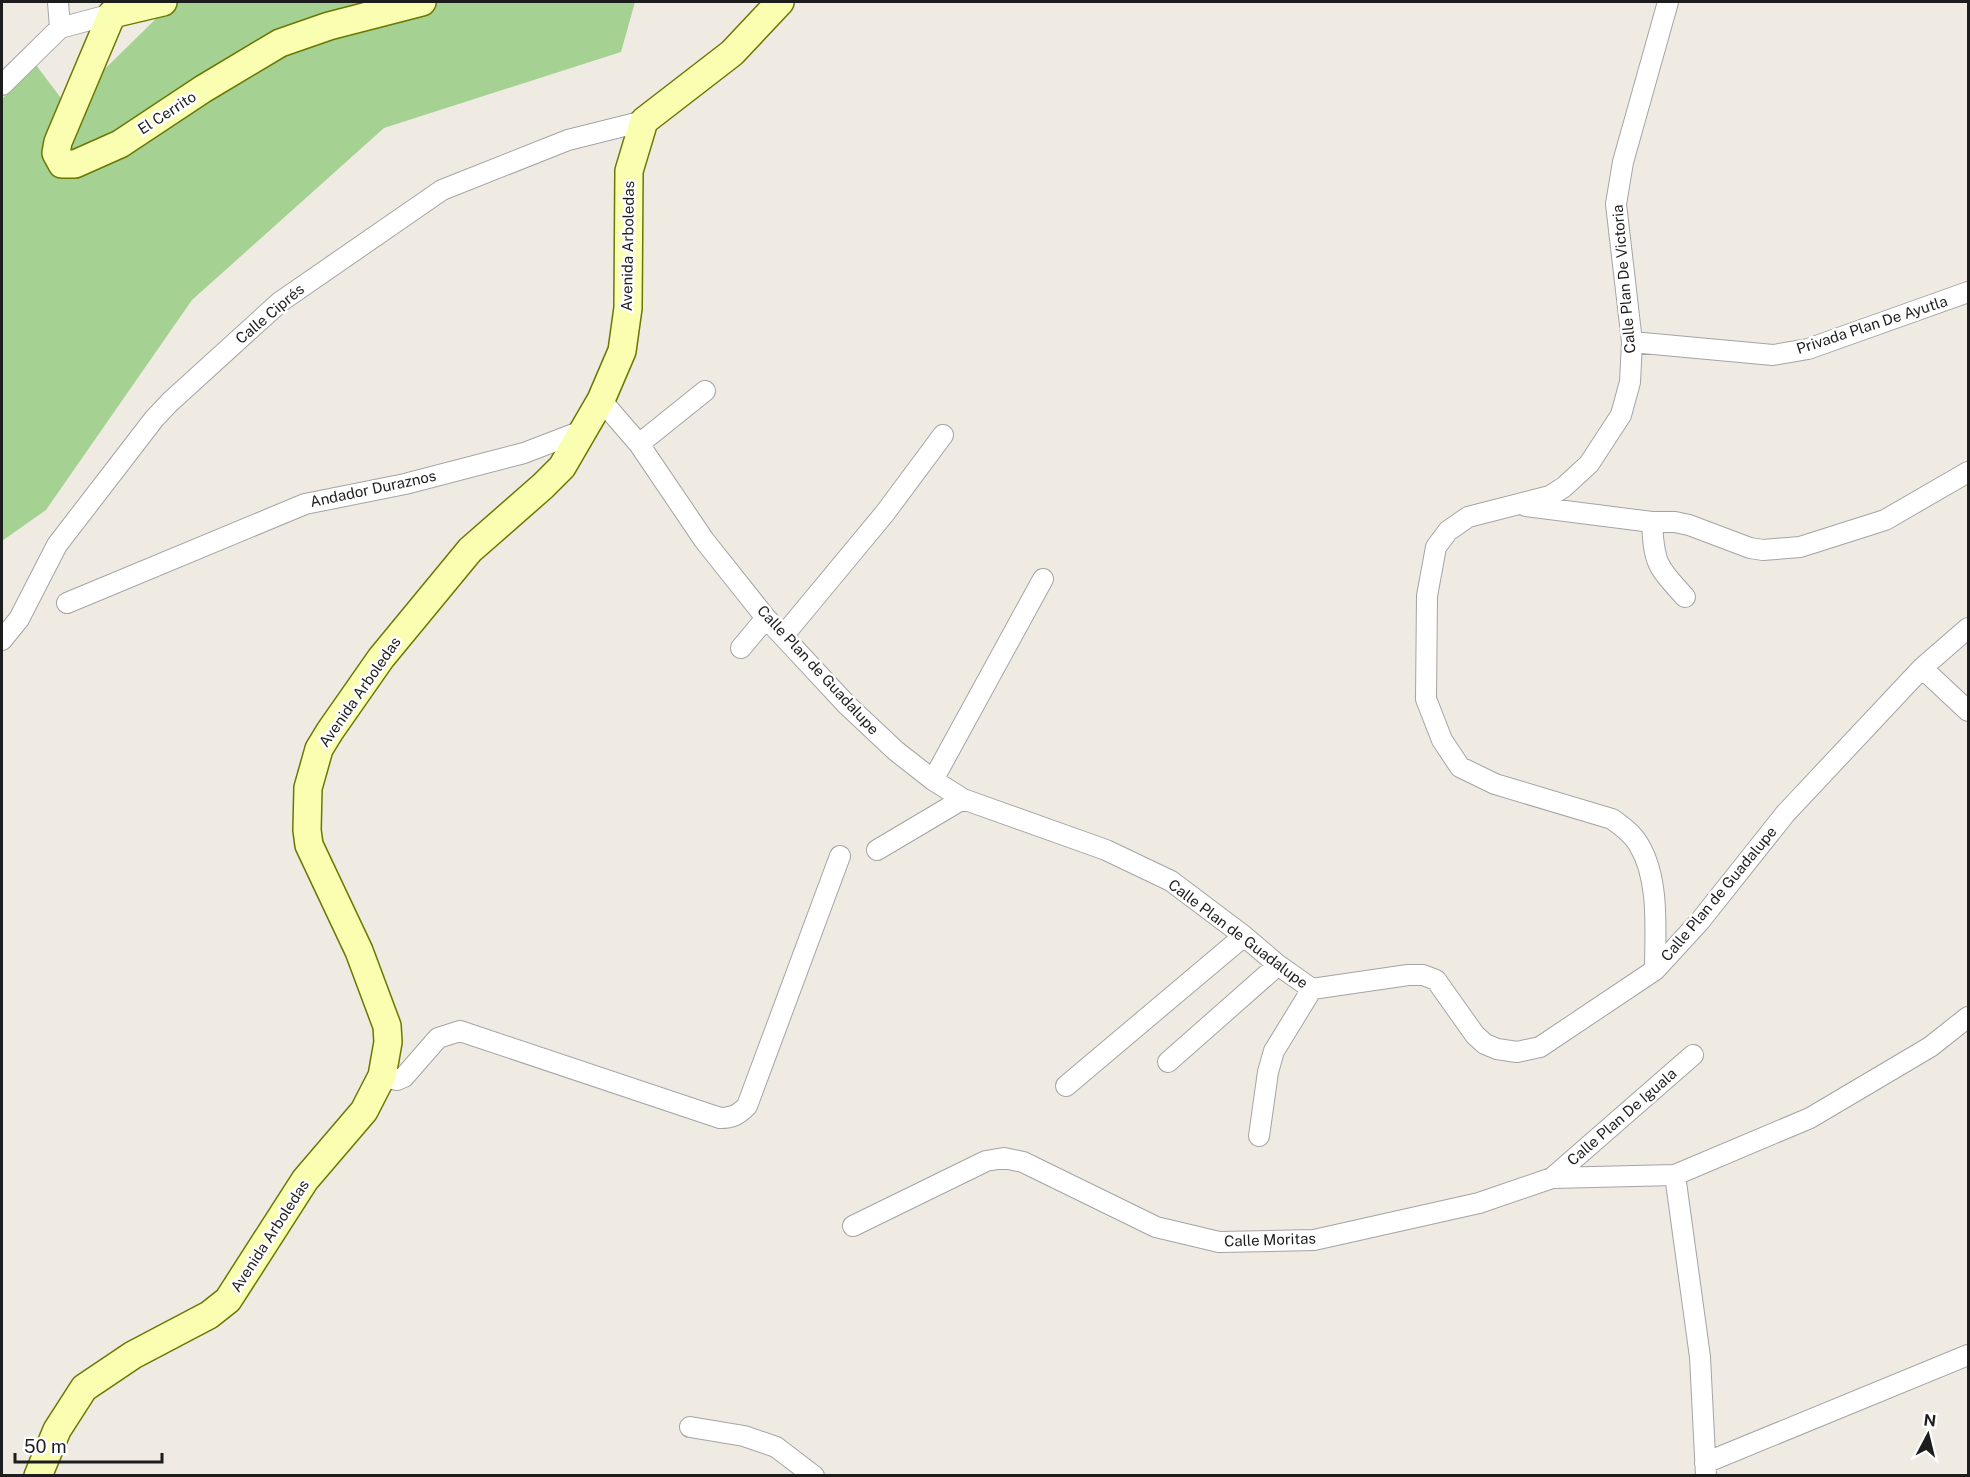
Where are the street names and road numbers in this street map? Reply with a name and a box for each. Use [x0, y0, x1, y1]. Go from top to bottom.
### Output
street label: El Cerrito [135, 88, 199, 138]
street label: Avenida Arboledas [618, 181, 637, 311]
street label: Calle Plan De Victoria [1609, 204, 1638, 354]
street label: Calle Ciprés [232, 280, 307, 347]
street label: Privada Plan De Ayutla [1794, 292, 1950, 357]
street label: Andador Duraznos [308, 467, 437, 510]
street label: Calle Plan de Guadalupe [754, 602, 883, 738]
street label: Avenida Arboledas [315, 633, 404, 750]
street label: Calle Plan de Guadalupe [1657, 823, 1780, 964]
street label: Calle Plan de Guadalupe [1165, 876, 1311, 992]
street label: Calle Plan De Iguala [1564, 1065, 1680, 1169]
street label: Avenida Arboledas [227, 1176, 312, 1295]
street label: Calle Moritas [1224, 1229, 1316, 1250]

